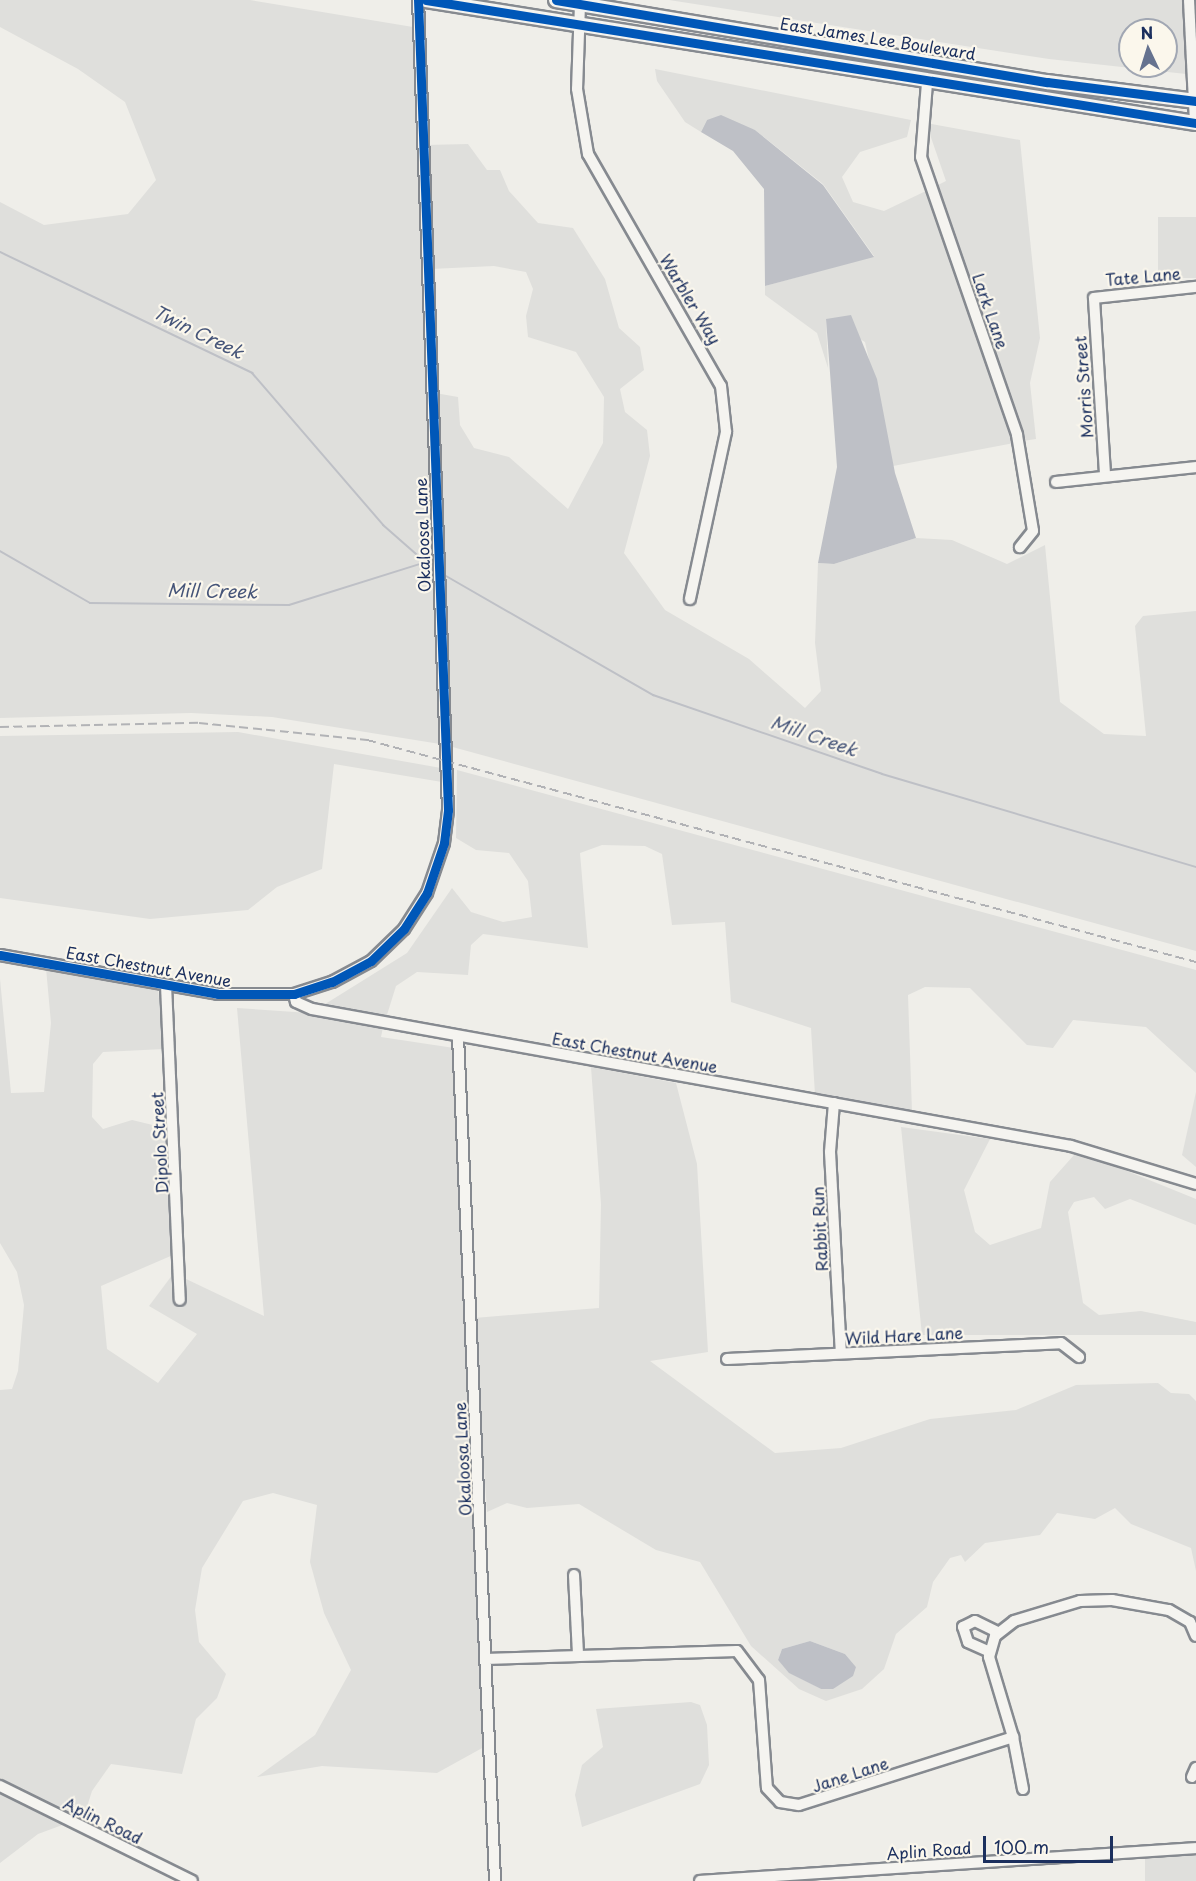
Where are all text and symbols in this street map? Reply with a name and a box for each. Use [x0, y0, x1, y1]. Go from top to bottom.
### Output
street label: East James Lee Boulevard [777, 13, 979, 63]
north arrow [1118, 18, 1178, 78]
text: N [1140, 20, 1154, 44]
street label: Warbler Way [656, 250, 726, 348]
street label: Tate Lane [1105, 263, 1181, 289]
street label: Lark Lane [969, 271, 1013, 351]
water label: Twin Creek [149, 301, 247, 363]
street label: Morris Street [1070, 335, 1096, 439]
street label: Okaloosa Lane [410, 478, 434, 592]
water label: Mill Creek [167, 579, 257, 603]
water label: Mill Creek [768, 711, 860, 761]
street label: East Chestnut Avenue [65, 942, 233, 990]
street label: East Chestnut Avenue [551, 1028, 719, 1076]
street label: Dipolo Street [147, 1091, 171, 1195]
street label: Rabbit Run [807, 1186, 831, 1272]
street label: Wild Hare Lane [843, 1322, 965, 1348]
street label: Okaloosa Lane [449, 1402, 475, 1516]
street label: Jane Lane [809, 1753, 891, 1795]
street label: Aplin Road [61, 1793, 145, 1847]
scale bar [986, 1824, 1116, 1862]
text: 100 m [994, 1833, 1049, 1860]
street label: Aplin Road [886, 1837, 972, 1863]

